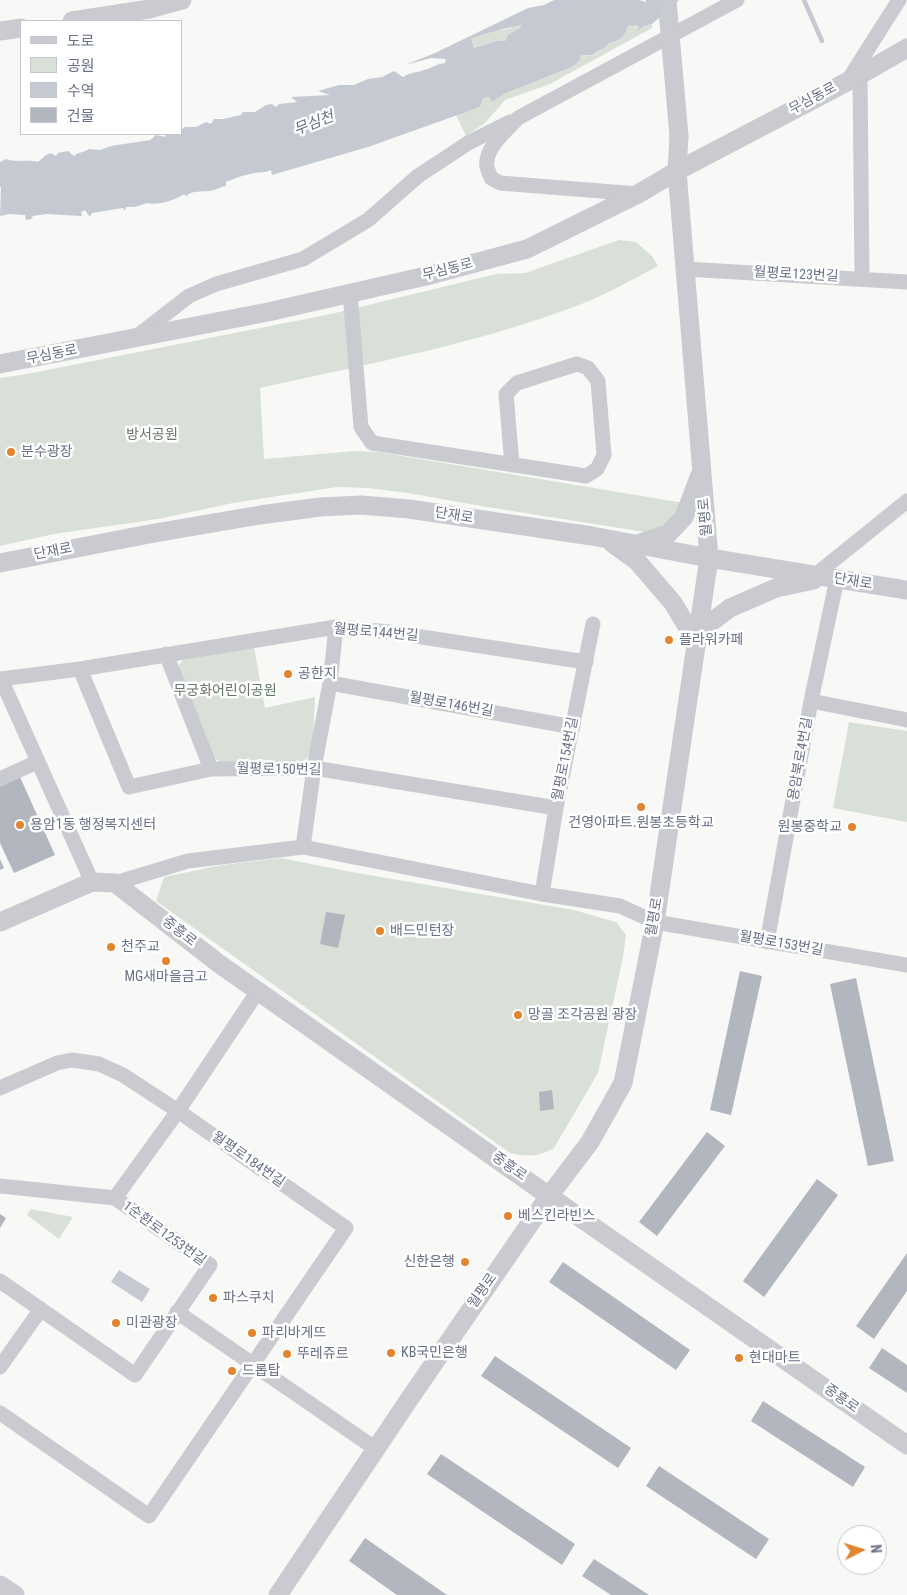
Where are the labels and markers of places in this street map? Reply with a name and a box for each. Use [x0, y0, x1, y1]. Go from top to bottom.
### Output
place label: 분수광장 [21, 444, 73, 460]
marker: 분수광장 [5, 446, 17, 458]
place label: 플라워카페 [679, 632, 743, 648]
marker: 플라워카페 [663, 634, 675, 646]
place label: 공한지 [298, 666, 337, 682]
marker: 공한지 [282, 668, 294, 680]
marker: 건영아파트.원봉초등학교 [635, 801, 647, 813]
place label: 건영아파트.원봉초등학교 [568, 815, 714, 831]
place label: 용암1동 행정복지센터 [30, 817, 156, 833]
marker: 용암1동 행정복지센터 [14, 819, 26, 831]
place label: 원봉중학교 [778, 819, 842, 835]
marker: 원봉중학교 [846, 821, 858, 833]
place label: 배드민턴장 [390, 923, 454, 939]
marker: 배드민턴장 [374, 925, 386, 937]
place label: 천주교 [121, 939, 160, 955]
marker: 천주교 [105, 941, 117, 953]
marker: MG새마을금고 [160, 955, 172, 967]
place label: MG새마을금고 [124, 969, 208, 985]
place label: 망골 조각공원 광장 [528, 1007, 637, 1023]
marker: 망골 조각공원 광장 [512, 1009, 524, 1021]
place label: 베스킨라빈스 [518, 1208, 595, 1224]
marker: 베스킨라빈스 [502, 1210, 514, 1222]
place label: 신한은행 [403, 1254, 455, 1270]
marker: 신한은행 [459, 1256, 471, 1268]
place label: 파스쿠치 [223, 1290, 275, 1306]
marker: 파스쿠치 [207, 1292, 219, 1304]
place label: 미관광장 [126, 1315, 178, 1331]
marker: 미관광장 [110, 1317, 122, 1329]
place label: 파리바게뜨 [262, 1325, 326, 1341]
marker: 파리바게뜨 [246, 1327, 258, 1339]
place label: KB국민은행 [401, 1345, 468, 1361]
place label: 뚜레쥬르 [297, 1346, 349, 1362]
marker: KB국민은행 [385, 1347, 397, 1359]
marker: 뚜레쥬르 [281, 1348, 293, 1360]
place label: 현대마트 [749, 1350, 801, 1366]
marker: 현대마트 [733, 1352, 745, 1364]
place label: 드롭탑 [242, 1363, 281, 1379]
marker: 드롭탑 [226, 1365, 238, 1377]

